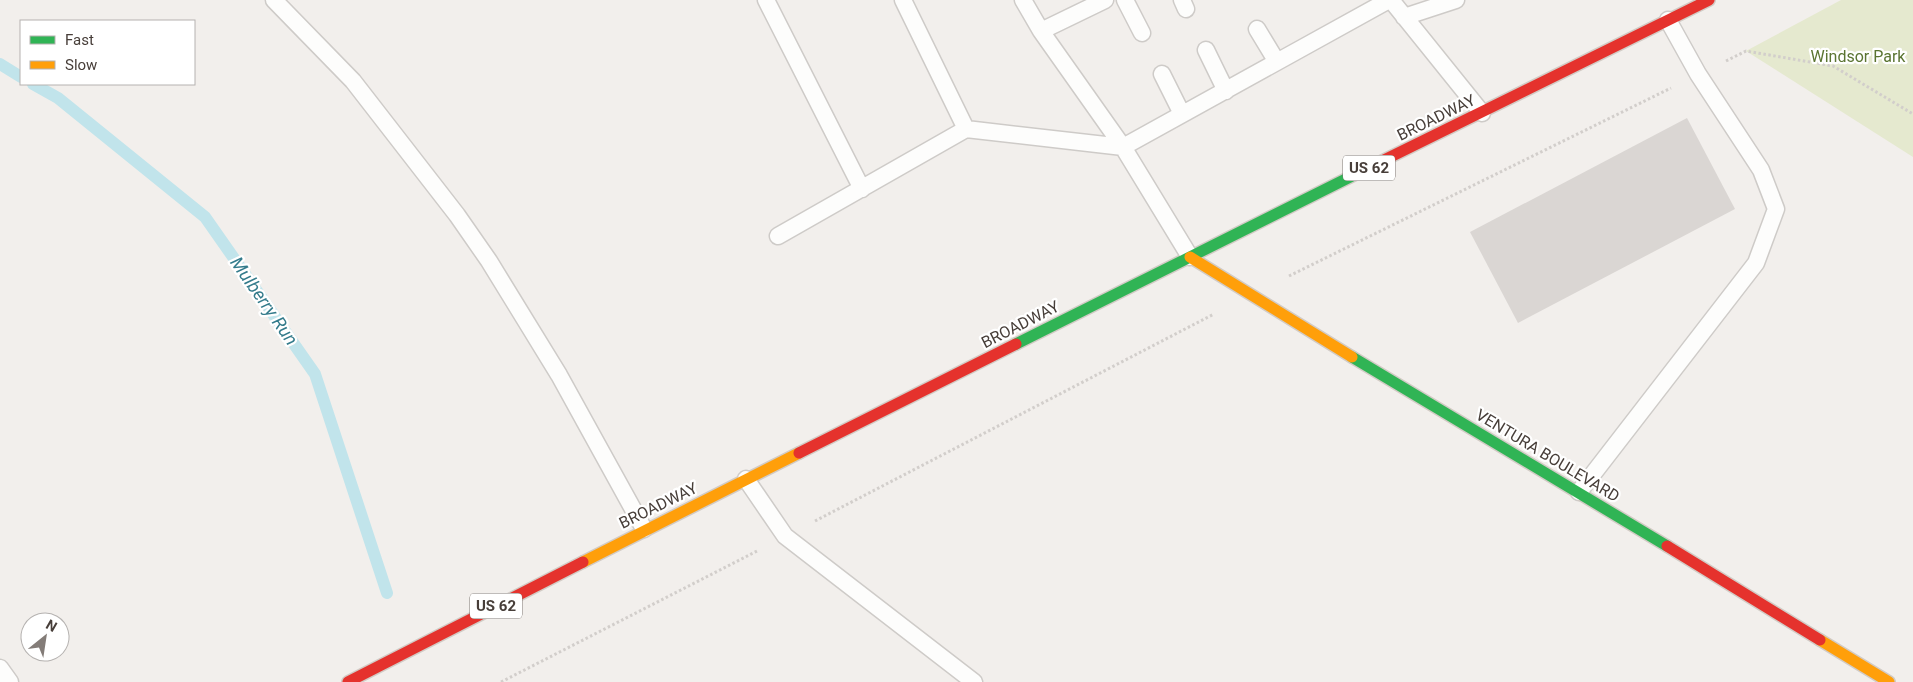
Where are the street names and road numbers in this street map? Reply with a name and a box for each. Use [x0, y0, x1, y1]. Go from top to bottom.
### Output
street label: BROADWAY [1394, 90, 1479, 145]
road number: US 62 [1343, 156, 1395, 180]
street label: BROADWAY [978, 297, 1063, 352]
street label: VENTURA BOULEVARD [1473, 405, 1623, 506]
street label: BROADWAY [616, 478, 701, 533]
road number: US 62 [470, 594, 522, 618]

